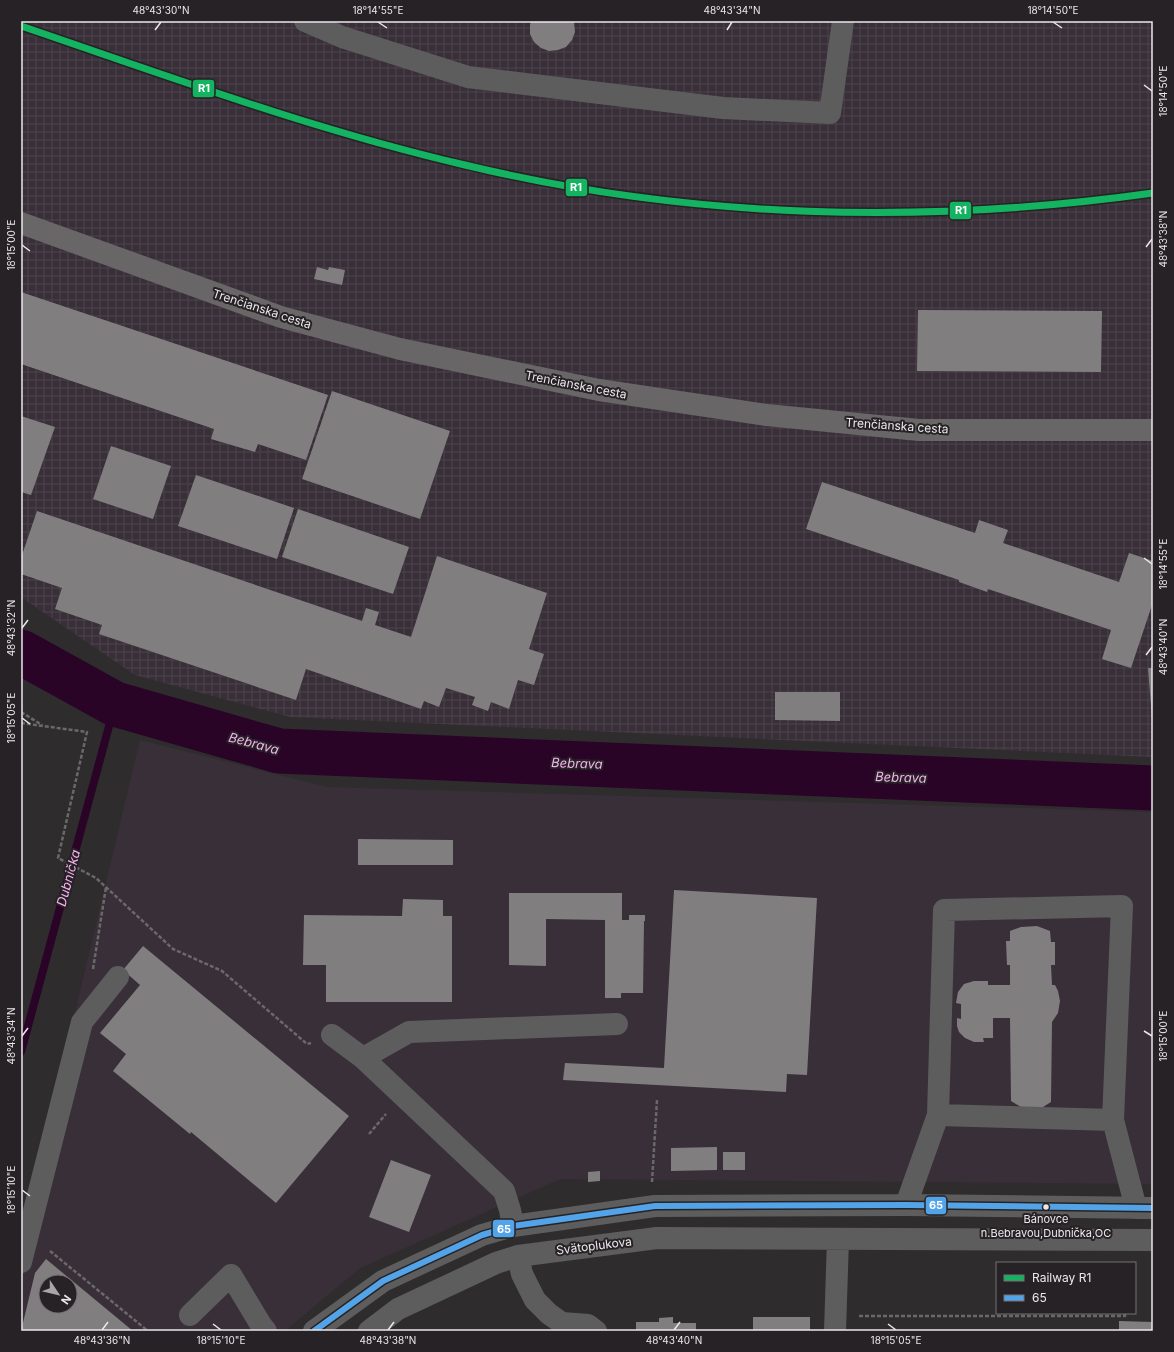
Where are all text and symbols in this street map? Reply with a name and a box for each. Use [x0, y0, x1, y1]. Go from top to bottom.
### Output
text: 48°43'30"N [133, 4, 189, 16]
text: 18°14'55"E [352, 4, 404, 16]
text: 48°43'34"N [703, 4, 761, 16]
text: 18°14'50"E [1027, 4, 1079, 16]
text: 18°14'50"E [1157, 65, 1169, 117]
line badge: R1 [192, 79, 215, 98]
text: R1 [198, 81, 210, 95]
line badge: R1 [565, 178, 588, 197]
text: R1 [570, 180, 582, 194]
line badge: R1 [949, 201, 972, 220]
text: R1 [955, 203, 967, 217]
text: 48°43'38"N [1157, 211, 1169, 267]
text: 18°15'00"E [5, 219, 17, 271]
street label: Trenčianska cesta [211, 285, 313, 332]
street label: Trenčianska cesta [524, 367, 628, 402]
street label: Trenčianska cesta [845, 414, 949, 437]
text: 18°14'55"E [1157, 538, 1169, 590]
text: 48°43'32"N [5, 600, 17, 656]
text: 48°43'40"N [1157, 619, 1169, 675]
text: 18°15'05"E [5, 693, 17, 743]
water label: Bebrava [227, 729, 281, 757]
water label: Bebrava [551, 754, 603, 772]
water label: Bebrava [875, 768, 927, 786]
water label: Dubnička [53, 848, 83, 908]
text: 48°43'34"N [5, 1007, 17, 1065]
text: 18°15'00"E [1157, 1010, 1169, 1062]
text: 18°15'10"E [5, 1166, 17, 1214]
line badge: 65 [925, 1196, 947, 1215]
text: 65 [929, 1198, 943, 1212]
marker: Bánovce n.Bebravou,Dubnička,OC [1041, 1202, 1051, 1212]
place label: Bánovce n.Bebravou,Dubnička,OC [981, 1212, 1111, 1240]
line badge: 65 [492, 1219, 515, 1238]
text: 65 [497, 1222, 511, 1236]
street label: Svätoplukova [555, 1233, 633, 1258]
legend [996, 1262, 1136, 1314]
text: Railway R1 [1032, 1270, 1091, 1285]
north arrow [38, 1274, 78, 1314]
text: 65 [1032, 1290, 1047, 1305]
text: N [58, 1292, 74, 1307]
text: 48°43'36"N [74, 1334, 130, 1346]
text: 18°15'10"E [197, 1334, 245, 1346]
text: 48°43'38"N [360, 1334, 416, 1346]
text: 48°43'40"N [646, 1334, 702, 1346]
text: 18°15'05"E [871, 1334, 921, 1346]

